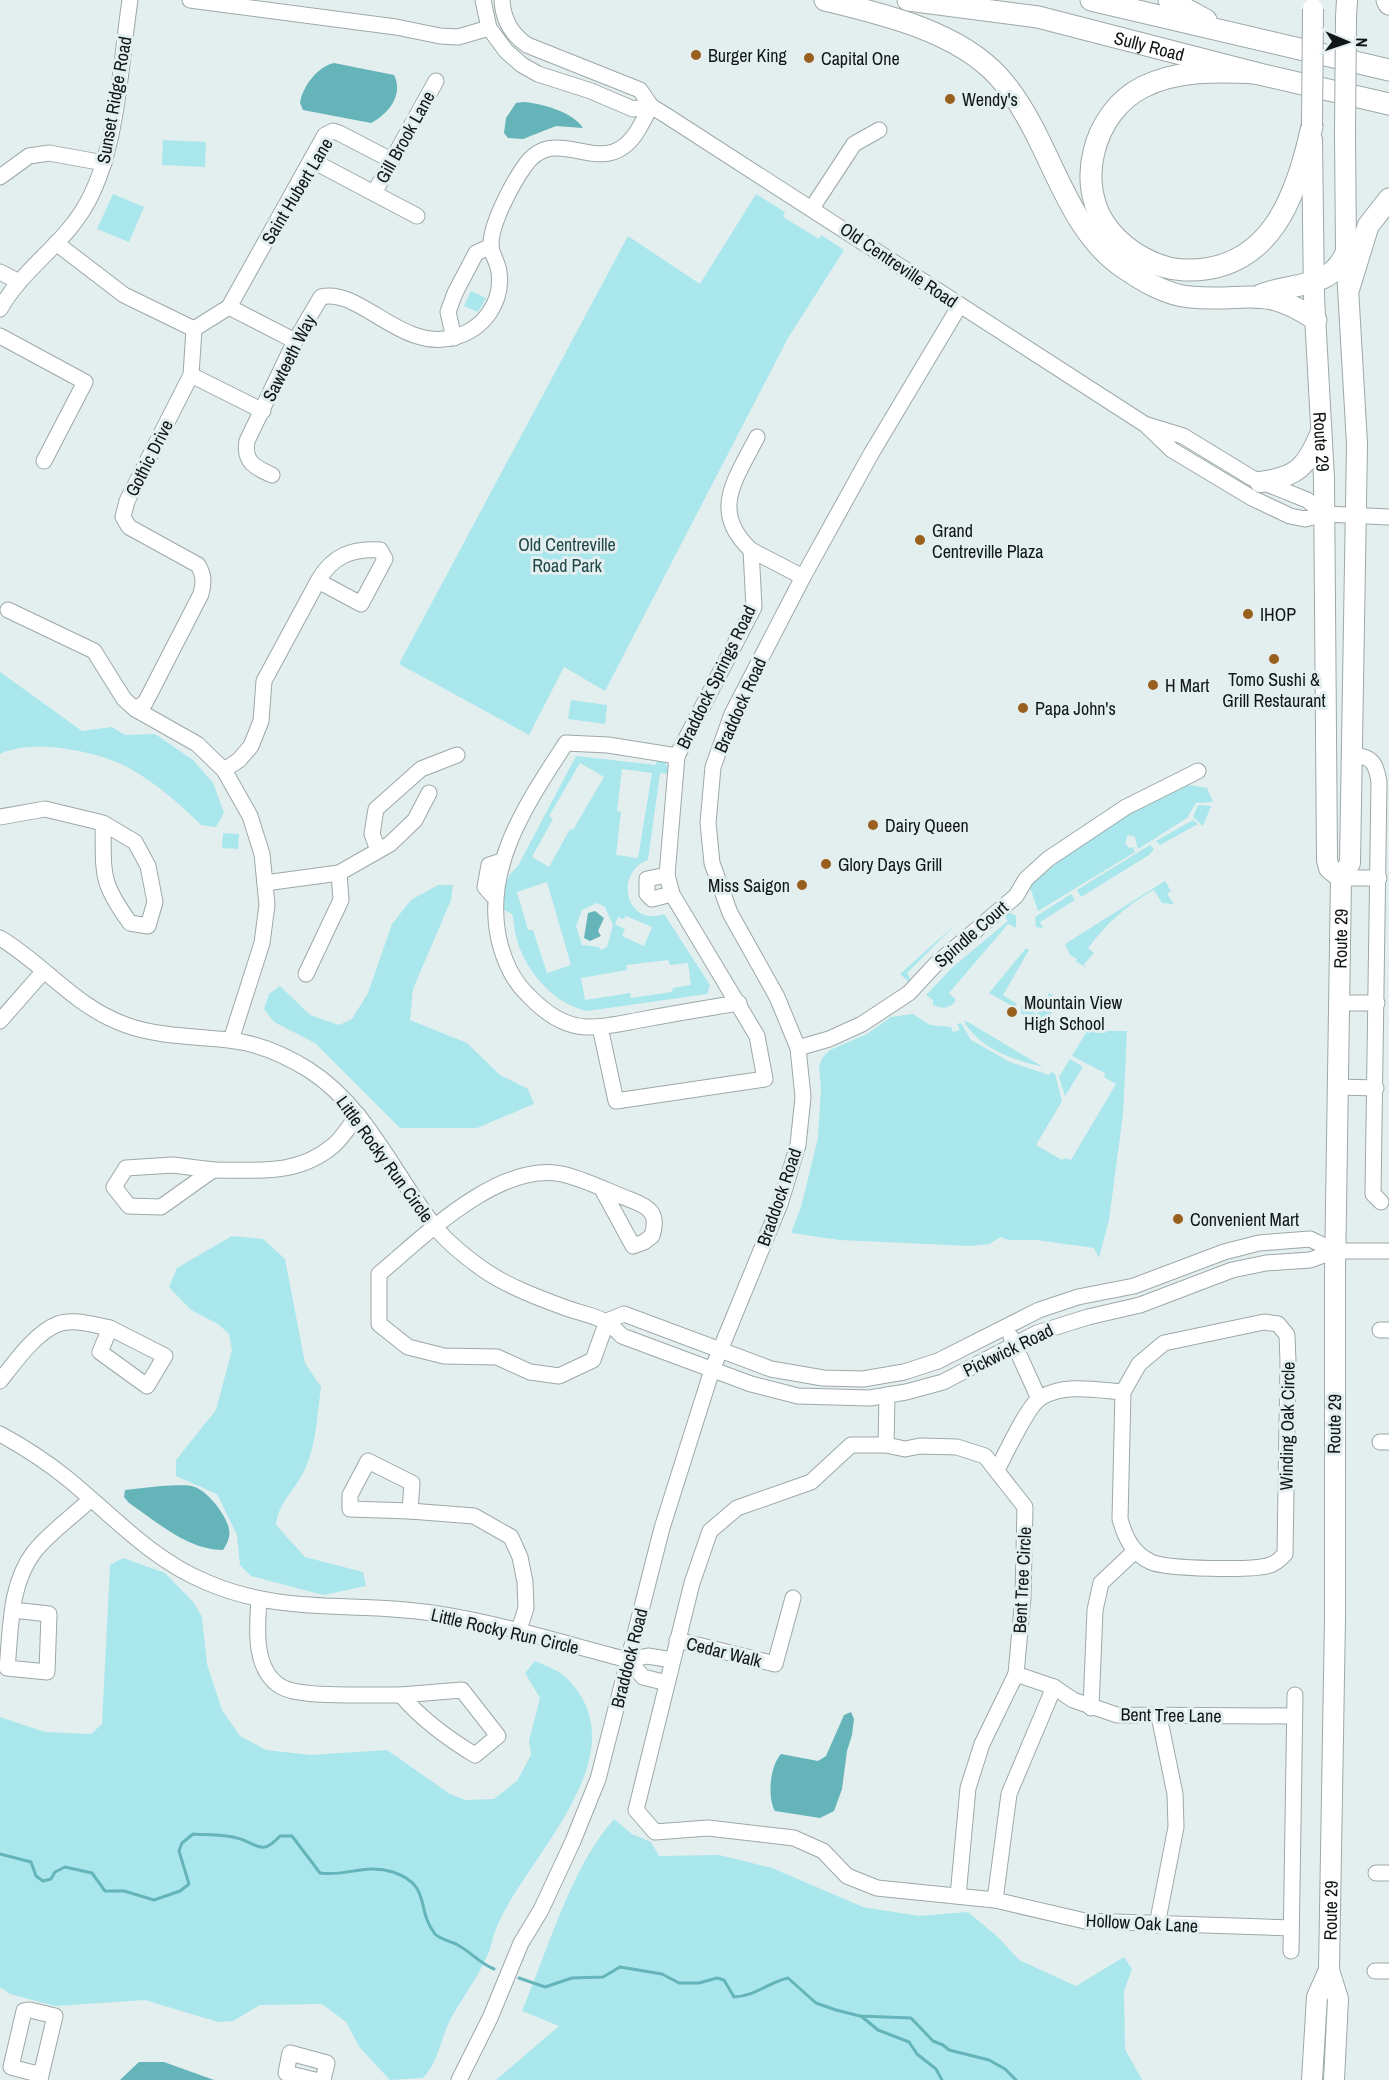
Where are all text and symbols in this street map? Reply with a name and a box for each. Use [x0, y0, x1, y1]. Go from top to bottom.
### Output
north arrow [1317, 12, 1377, 72]
street label: Sully Road [1112, 25, 1187, 67]
street label: Sunset Ridge Road [91, 34, 137, 166]
text: N [1351, 37, 1373, 48]
place label: Burger King [708, 43, 788, 68]
place label: Capital One [821, 46, 900, 71]
marker: Burger King [689, 48, 703, 62]
marker: Capital One [802, 51, 816, 65]
street label: Gill Brook Lane [369, 86, 441, 188]
place label: Wendy's [962, 87, 1018, 112]
marker: Wendy's [943, 92, 957, 106]
street label: Saint Hubert Lane [255, 133, 339, 249]
street label: Old Centreville Road [835, 216, 963, 314]
street label: Sawteeth Way [256, 310, 322, 406]
street label: Route 29 [1308, 411, 1336, 472]
street label: Gothic Drive [119, 415, 179, 501]
place label: Grand Centreville Plaza [932, 518, 1044, 564]
park label: Old Centreville Road Park [518, 532, 616, 578]
marker: Grand Centreville Plaza [913, 533, 927, 547]
street label: Braddock Springs Road [670, 601, 762, 753]
place label: IHOP [1260, 602, 1296, 627]
marker: IHOP [1241, 607, 1255, 621]
marker: Tomo Sushi & Grill Restaurant [1267, 652, 1281, 666]
street label: Braddock Road [708, 653, 772, 757]
place label: Tomo Sushi & Grill Restaurant [1222, 667, 1326, 713]
place label: H Mart [1165, 673, 1209, 698]
marker: H Mart [1146, 678, 1160, 692]
place label: Papa John's [1035, 696, 1116, 721]
marker: Papa John's [1016, 701, 1030, 715]
place label: Dairy Queen [885, 813, 969, 838]
marker: Dairy Queen [866, 818, 880, 832]
place label: Glory Days Grill [838, 852, 942, 877]
marker: Glory Days Grill [819, 857, 833, 871]
place label: Miss Saigon [708, 873, 790, 898]
marker: Miss Saigon [795, 878, 809, 892]
street label: Spindle Court [929, 895, 1013, 973]
street label: Route 29 [1327, 908, 1353, 969]
place label: Mountain View High School [1024, 990, 1123, 1036]
marker: Mountain View High School [1005, 1005, 1019, 1019]
street label: Little Rocky Run Circle [331, 1091, 439, 1227]
street label: Braddock Road [751, 1145, 807, 1249]
place label: Convenient Mart [1190, 1207, 1299, 1232]
marker: Convenient Mart [1171, 1212, 1185, 1226]
street label: Pickwick Road [959, 1317, 1057, 1383]
street label: Winding Oak Circle [1273, 1361, 1301, 1491]
street label: Route 29 [1321, 1394, 1347, 1454]
street label: Bent Tree Circle [1007, 1526, 1037, 1634]
street label: Little Rocky Run Circle [429, 1602, 581, 1660]
street label: Braddock Road [605, 1606, 653, 1710]
street label: Cedar Walk [684, 1631, 765, 1674]
street label: Bent Tree Lane [1120, 1702, 1222, 1728]
street label: Route 29 [1317, 1880, 1343, 1941]
street label: Hollow Oak Lane [1085, 1908, 1199, 1938]

